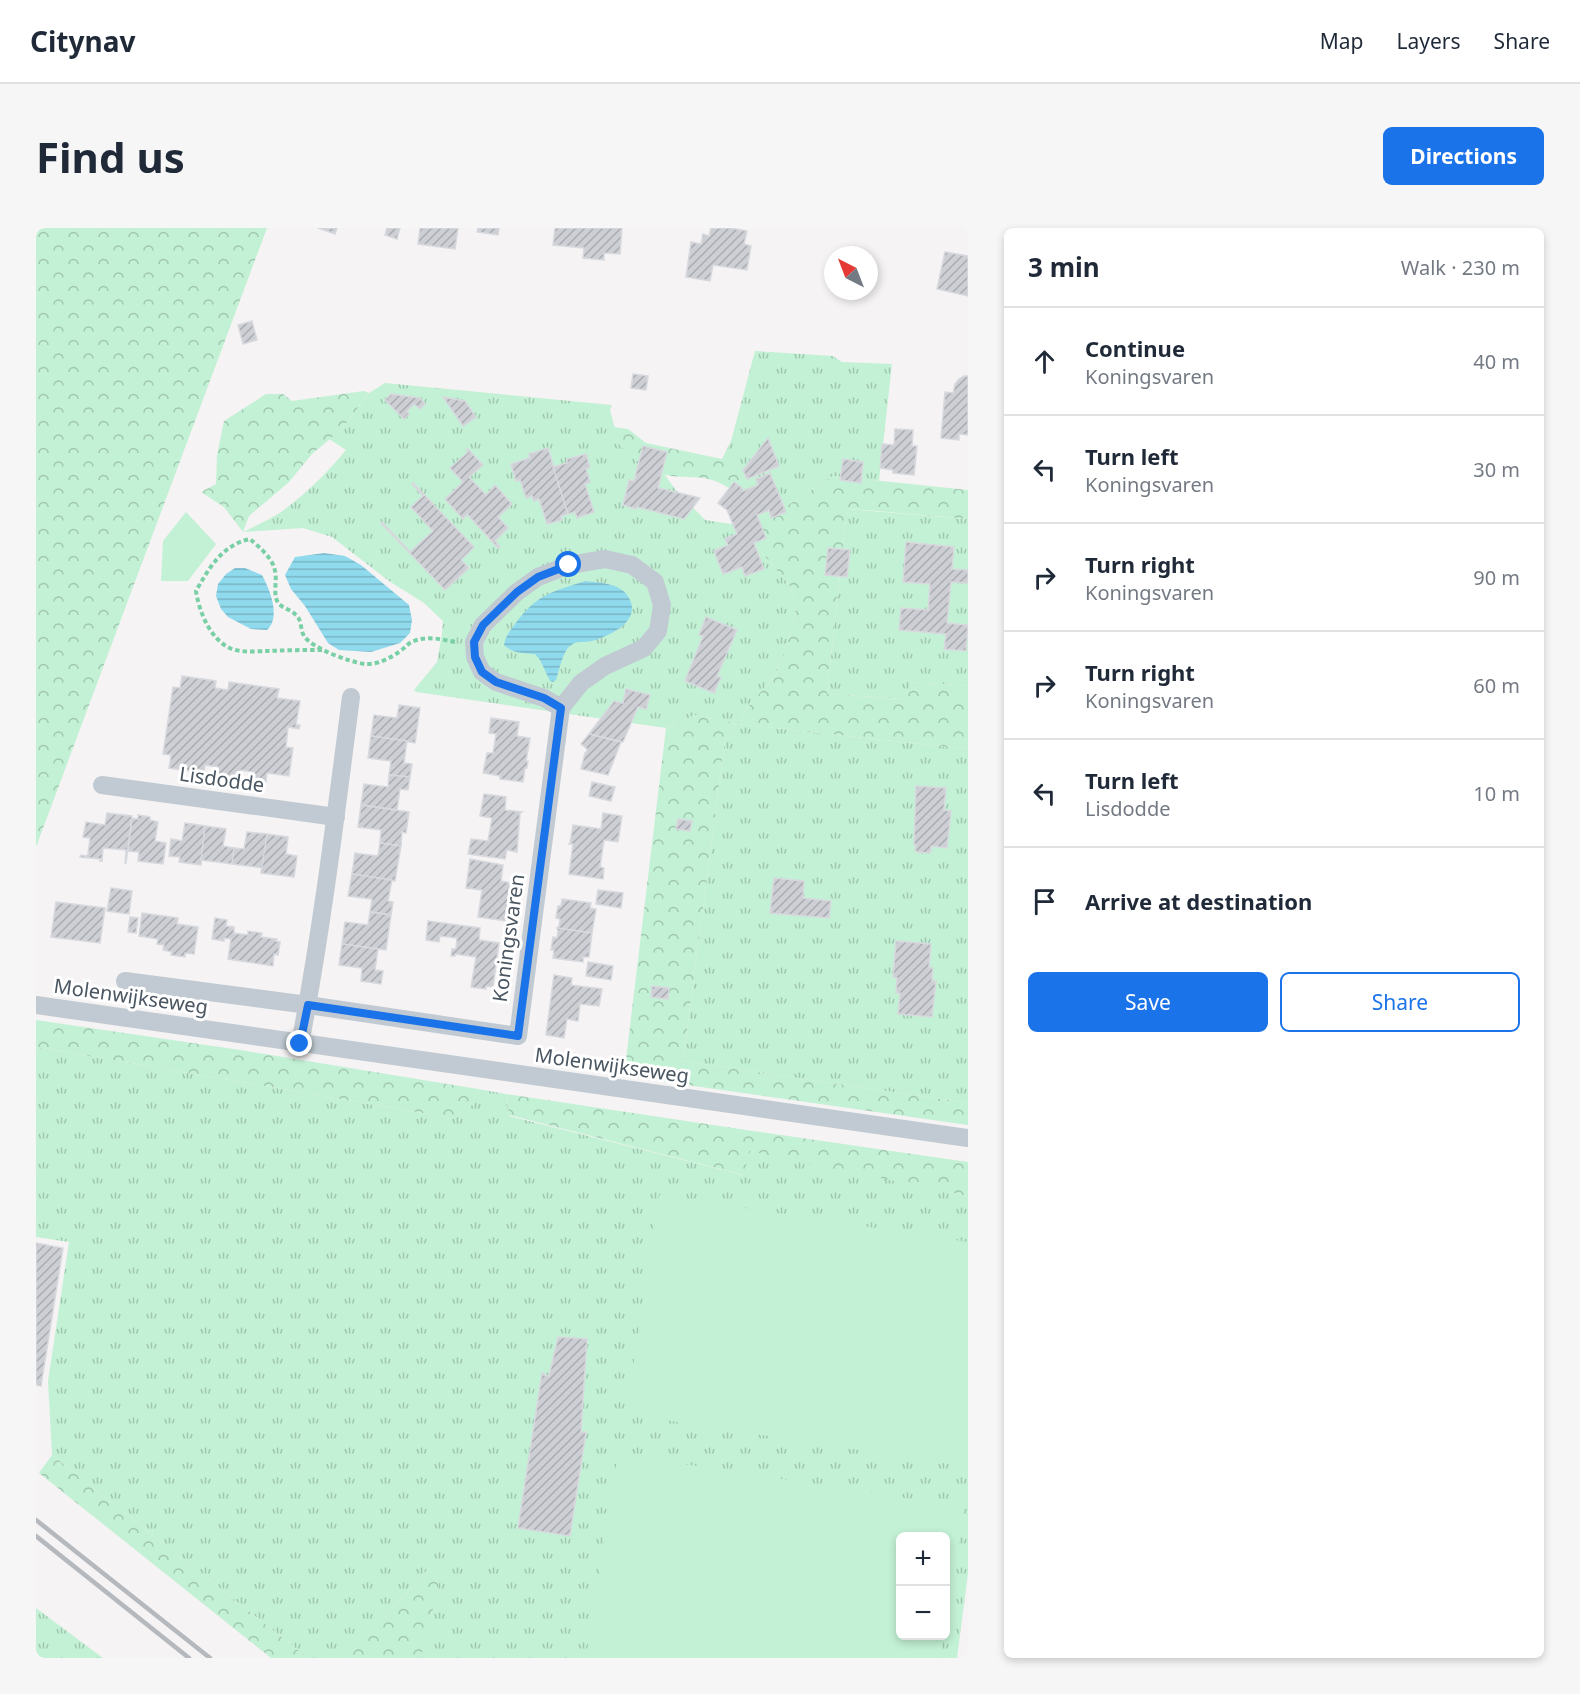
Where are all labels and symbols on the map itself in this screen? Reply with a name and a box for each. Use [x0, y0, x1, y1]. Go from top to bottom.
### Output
north arrow [824, 246, 878, 300]
route start [555, 551, 581, 577]
street label: Lisdodde [178, 760, 266, 798]
street label: Koningsvaren [486, 872, 530, 1004]
street label: Molenwijkseweg [52, 972, 210, 1020]
route end [286, 1030, 312, 1056]
street label: Molenwijkseweg [533, 1041, 691, 1089]

